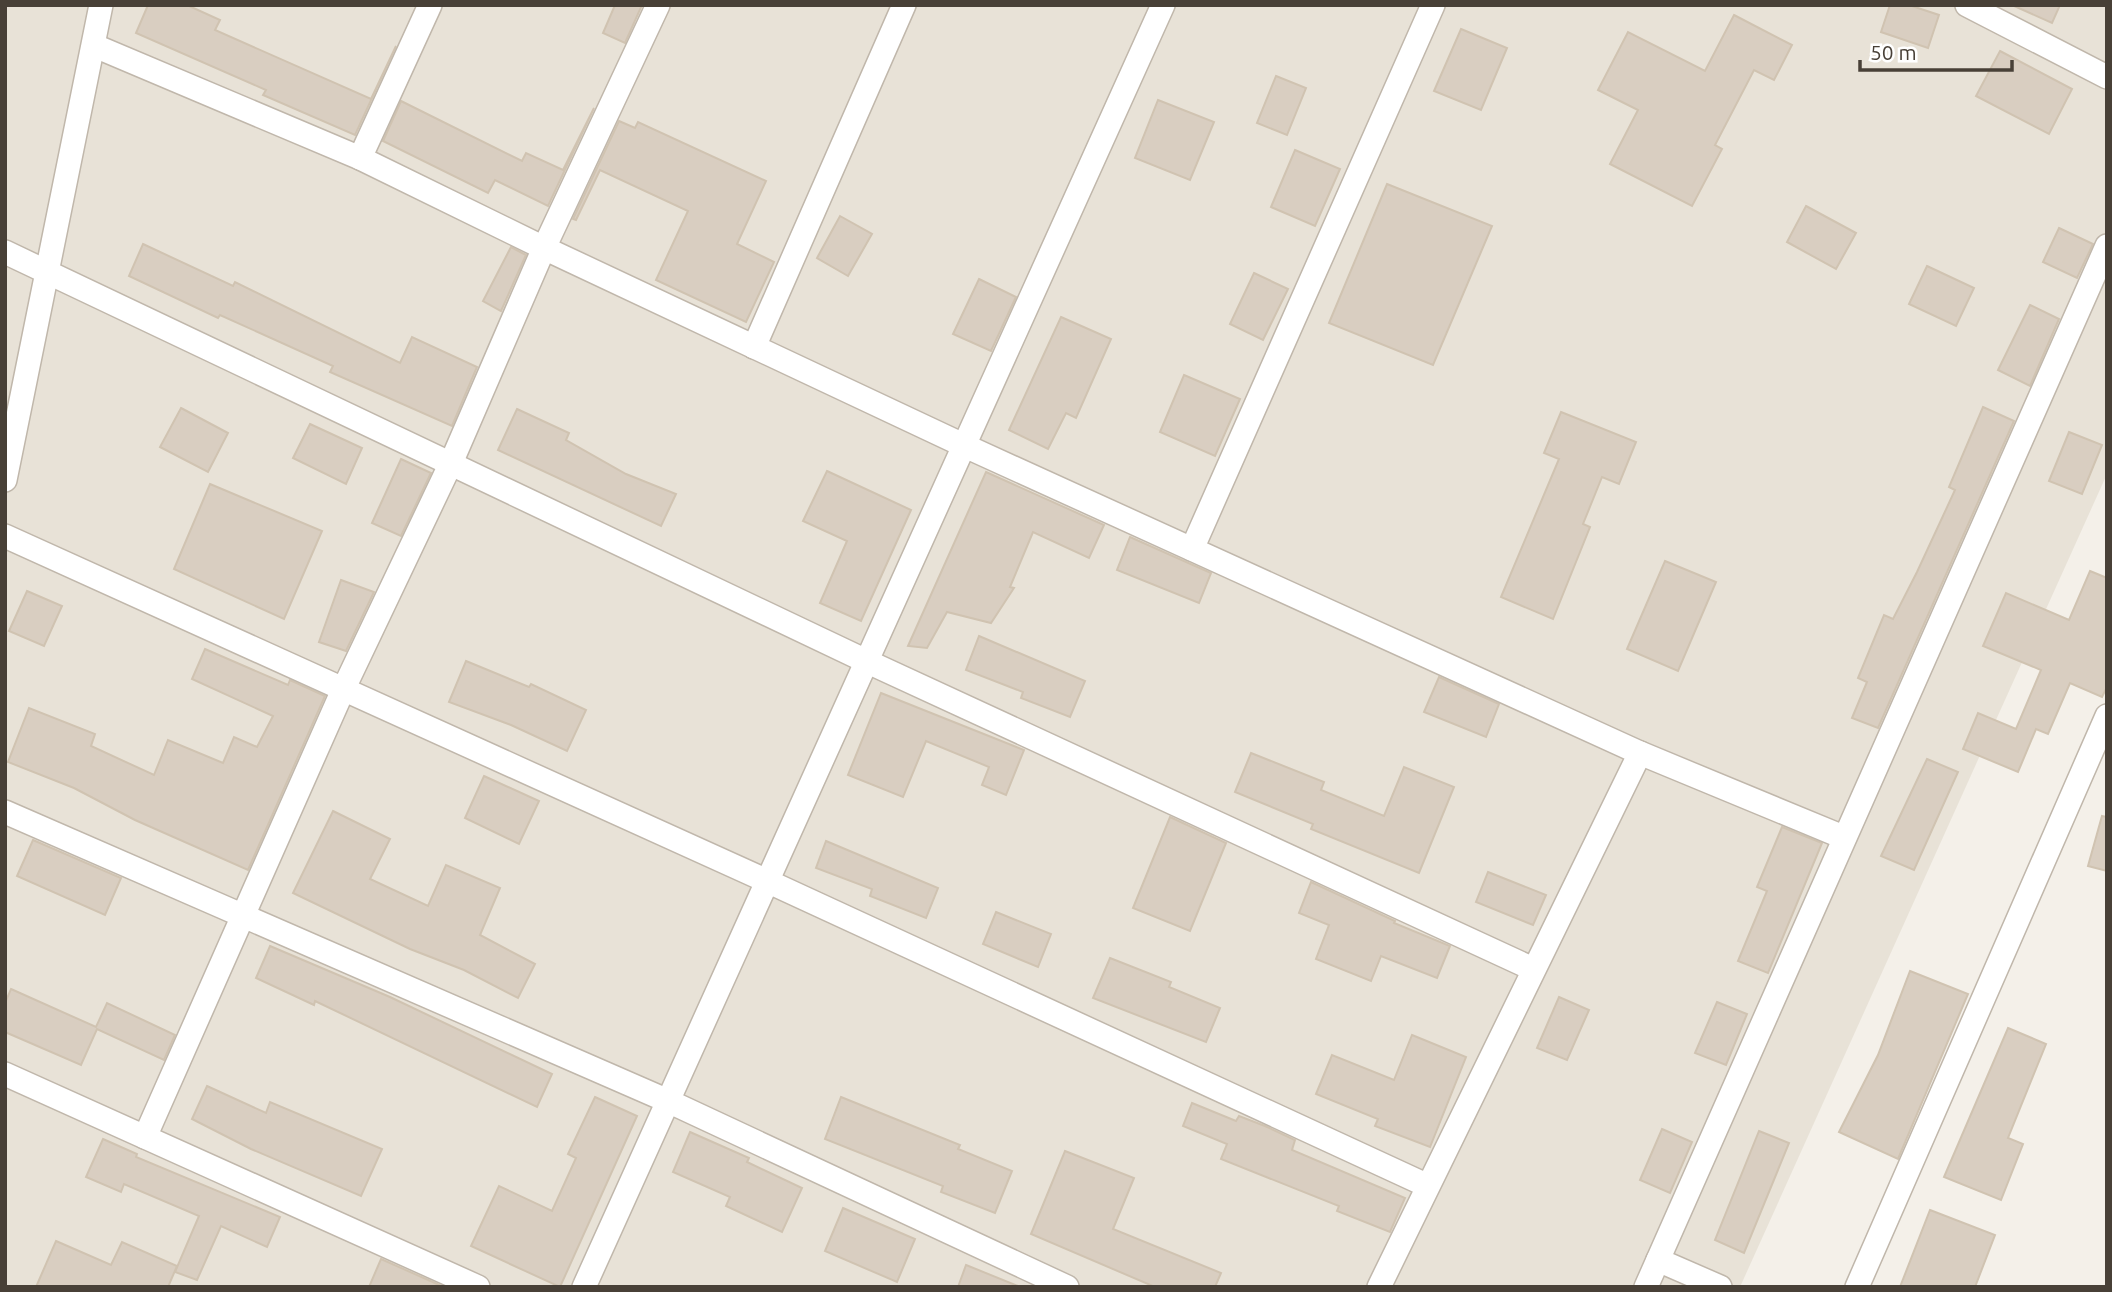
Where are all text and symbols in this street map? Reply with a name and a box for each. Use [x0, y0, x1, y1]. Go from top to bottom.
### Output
scale bar [1860, 28, 2012, 72]
text: 50 m [1870, 40, 1917, 64]

